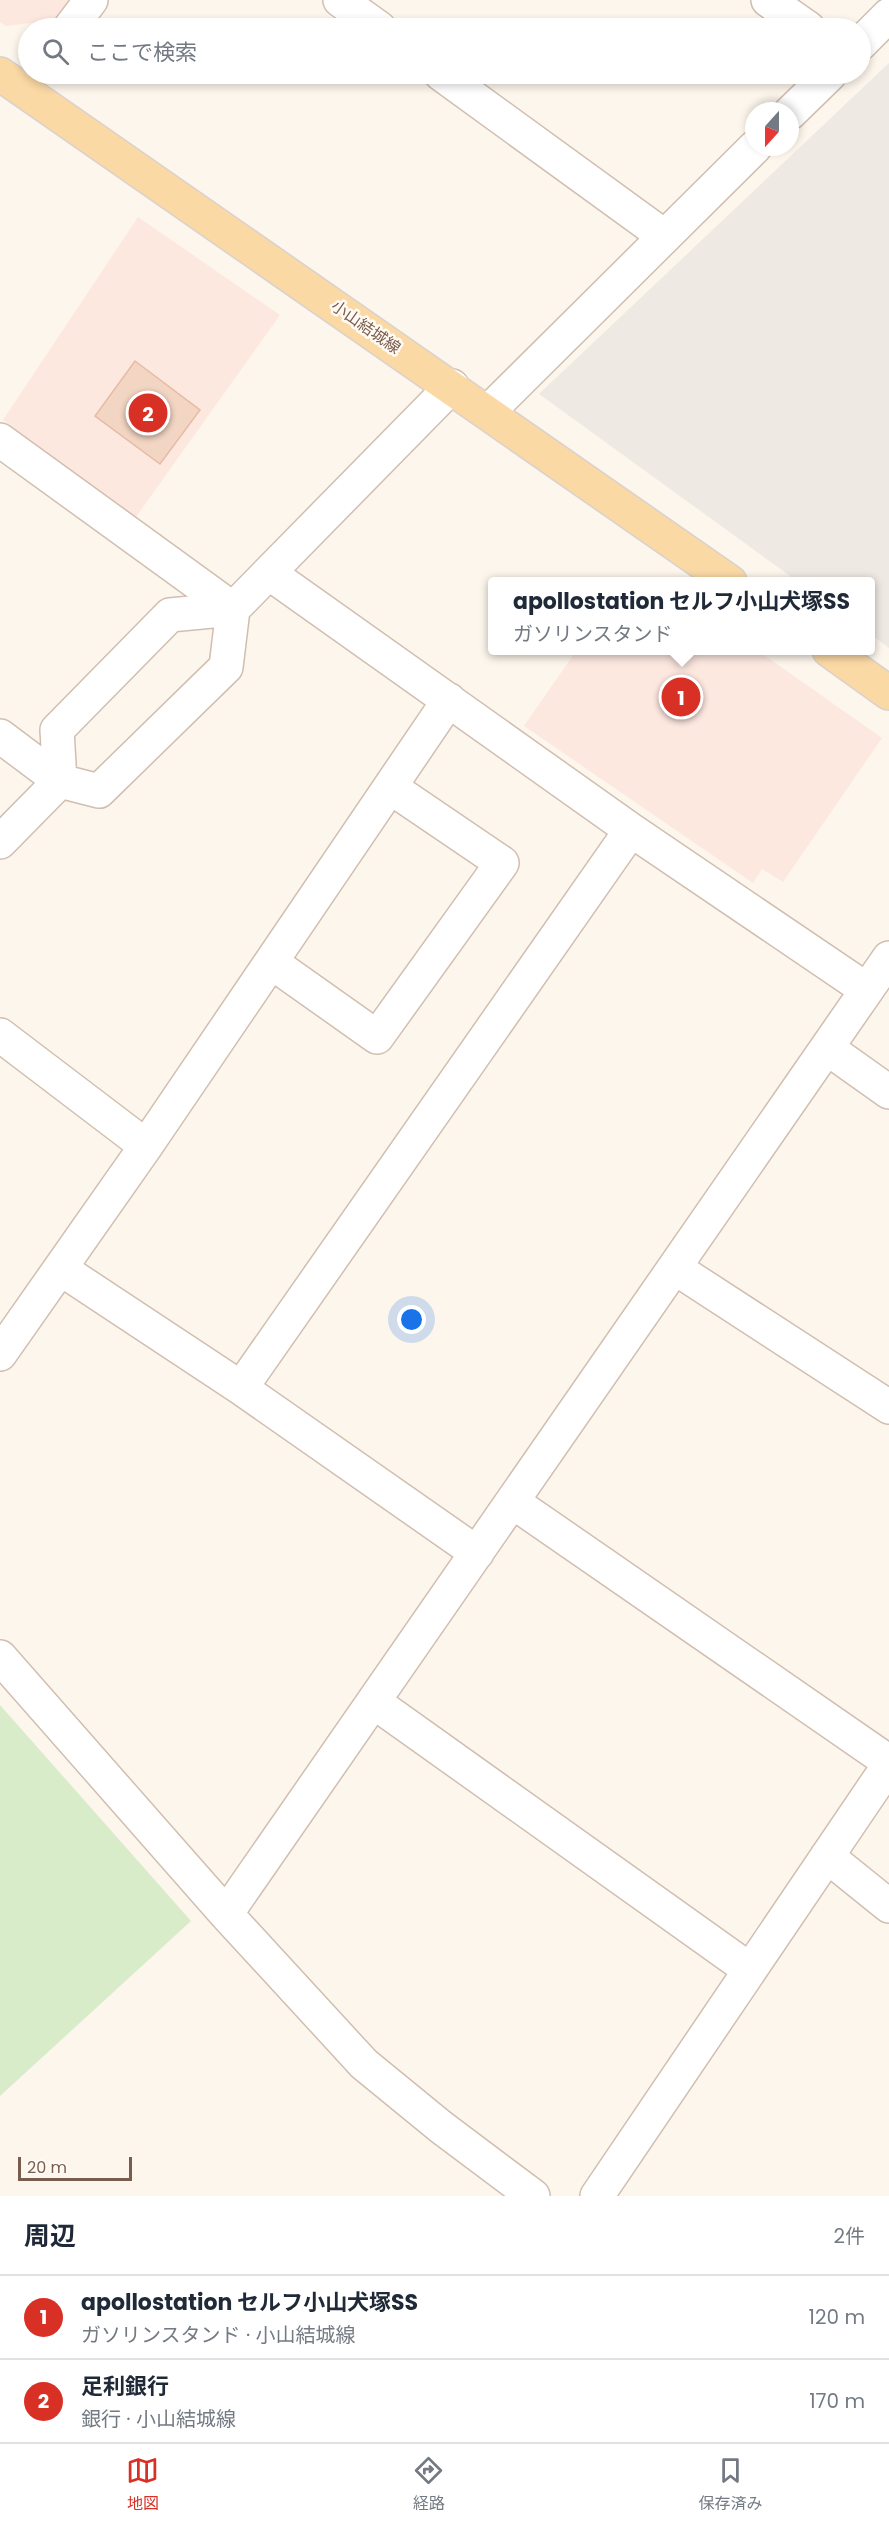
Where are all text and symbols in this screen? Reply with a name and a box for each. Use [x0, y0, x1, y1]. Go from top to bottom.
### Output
search box [18, 18, 871, 84]
icon: search [39, 35, 72, 68]
text: ここで検索 [87, 37, 197, 68]
north arrow [745, 102, 799, 156]
street label: 小山結城線 [327, 295, 405, 359]
pin: 2 [128, 390, 168, 436]
popup [488, 577, 875, 655]
text: apollostation セルフ小山犬塚SS [513, 586, 850, 617]
text: ガソリンスタンド [513, 620, 673, 648]
pin: 1 [662, 674, 700, 720]
your location [397, 1305, 426, 1334]
scale bar [18, 2154, 132, 2182]
text: 20 m [27, 2156, 67, 2179]
text: 周辺 [24, 2218, 76, 2254]
text: 2件 [834, 2222, 865, 2250]
text: apollostation セルフ小山犬塚SS [81, 2287, 418, 2318]
text: 1 [40, 2303, 47, 2331]
text: 120 m [809, 2303, 865, 2331]
text: ガソリンスタンド · 小山結城線 [81, 2321, 356, 2349]
text: 足利銀行 [81, 2371, 169, 2402]
text: 2 [38, 2387, 49, 2415]
text: 170 m [809, 2387, 865, 2415]
text: 銀行 · 小山結城線 [81, 2405, 236, 2433]
tab: 地図 [126, 2454, 159, 2516]
tab: 経路 [412, 2454, 445, 2516]
tab: 保存済み [698, 2454, 762, 2516]

